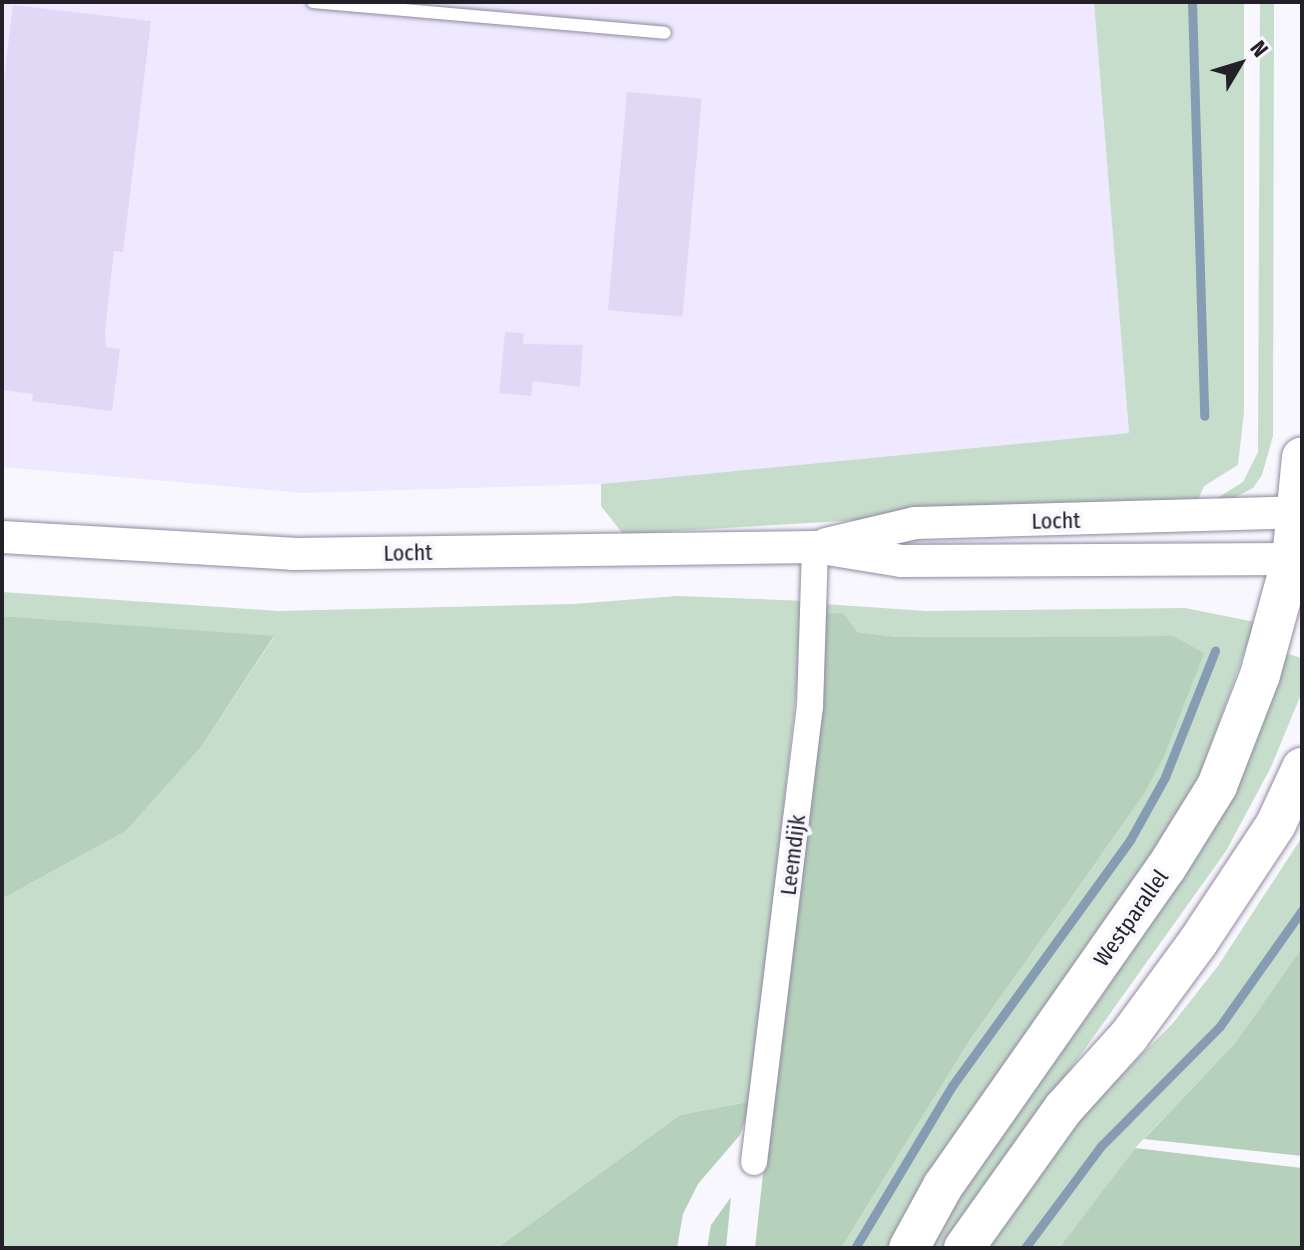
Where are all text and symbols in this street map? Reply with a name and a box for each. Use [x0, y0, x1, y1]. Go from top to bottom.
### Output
north arrow [1200, 24, 1280, 104]
text: N [1245, 35, 1274, 62]
street label: Locht [1031, 507, 1081, 535]
street label: Locht [383, 539, 433, 567]
street label: Leemdijk [775, 813, 811, 897]
street label: Westparallel [1088, 865, 1174, 971]

